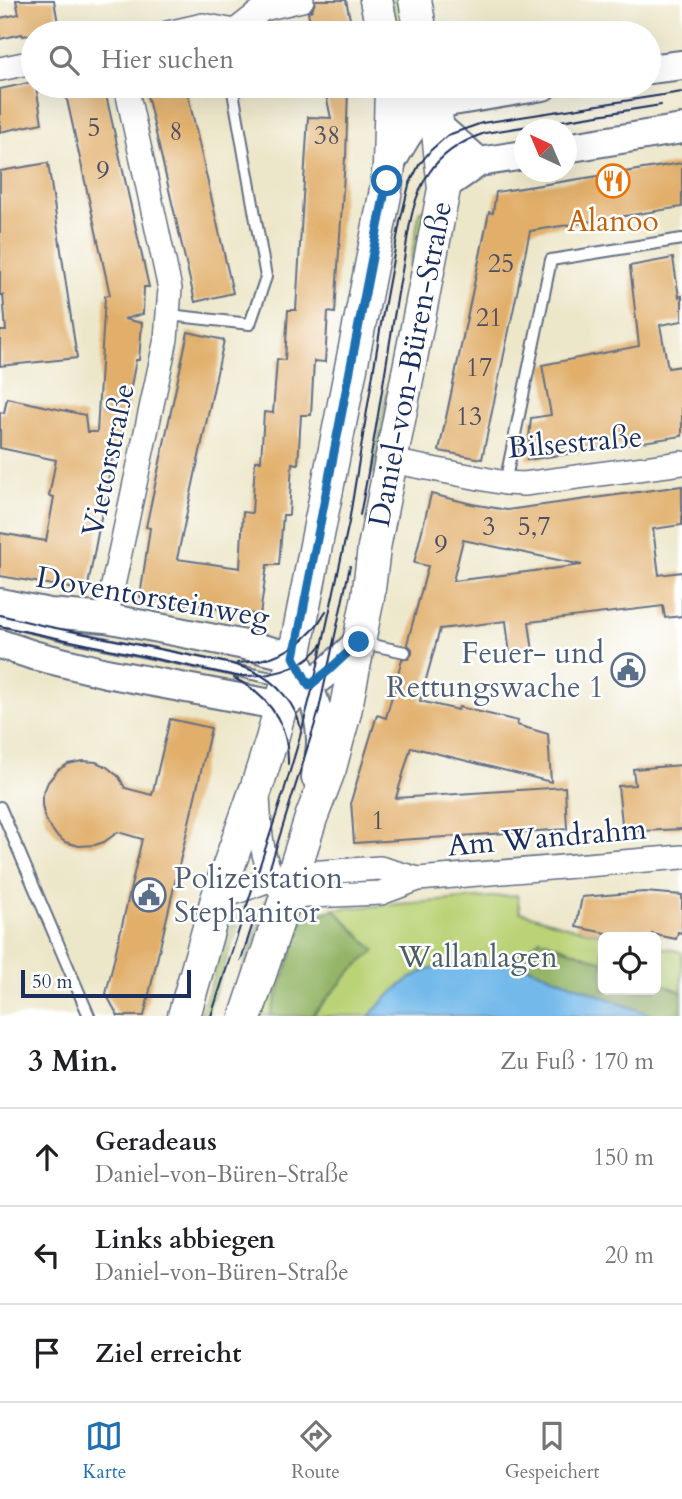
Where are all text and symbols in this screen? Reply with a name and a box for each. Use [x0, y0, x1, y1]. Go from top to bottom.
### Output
search box [21, 21, 661, 98]
icon: search [45, 41, 83, 79]
text: Hier suchen [101, 42, 234, 77]
house number: 5 [87, 110, 101, 145]
house number: 8 [169, 114, 183, 149]
house number: 38 [314, 118, 340, 153]
north arrow [514, 119, 577, 182]
house number: 9 [96, 153, 110, 188]
restaurant icon: Alanoo [594, 162, 632, 200]
route start [371, 165, 402, 196]
street label: Daniel-von-Büren-Straße [359, 198, 462, 530]
place label: Alanoo [567, 201, 659, 242]
house number: 25 [488, 246, 514, 281]
house number: 21 [476, 300, 502, 335]
house number: 17 [466, 350, 492, 385]
street label: Vietorstraße [72, 380, 145, 540]
house number: 13 [456, 399, 482, 434]
street label: Bilsestraße [506, 416, 644, 469]
house number: 3 [482, 509, 496, 544]
house number: 5,7 [517, 509, 551, 544]
house number: 9 [434, 527, 448, 562]
street label: Doventorsteinweg [33, 557, 273, 638]
route end [343, 626, 374, 657]
place label: Feuer- und Rettungswache 1 [386, 633, 604, 708]
public building icon: Feuer- und Rettungswache 1 [609, 651, 647, 689]
house number: 1 [371, 803, 385, 838]
street label: Am Wandrahm [446, 808, 649, 867]
place label: Polizeistation Stephanitor [174, 858, 343, 933]
public building icon: Polizeistation Stephanitor [130, 876, 168, 914]
map controls [598, 932, 661, 995]
button: locate [598, 932, 661, 995]
park label: Wallanlagen [397, 937, 558, 978]
scale bar [21, 967, 191, 999]
text: 50 m [32, 969, 73, 995]
text: 3 Min. [28, 1041, 118, 1082]
text: Zu Fuß · 170 m [500, 1046, 654, 1077]
text: Geradeaus [95, 1124, 217, 1159]
icon: ahead [28, 1138, 66, 1176]
text: 150 m [593, 1142, 654, 1173]
text: Daniel-von-Büren-Straße [95, 1159, 349, 1190]
text: Links abbiegen [95, 1222, 275, 1257]
icon: left [28, 1236, 66, 1274]
text: 20 m [605, 1240, 654, 1271]
text: Daniel-von-Büren-Straße [95, 1257, 349, 1288]
icon: arrive [28, 1334, 66, 1372]
text: Ziel erreicht [95, 1336, 241, 1371]
tab: Karte [82, 1417, 126, 1485]
tab: Route [291, 1417, 340, 1485]
tab: Gespeichert [505, 1417, 600, 1485]

